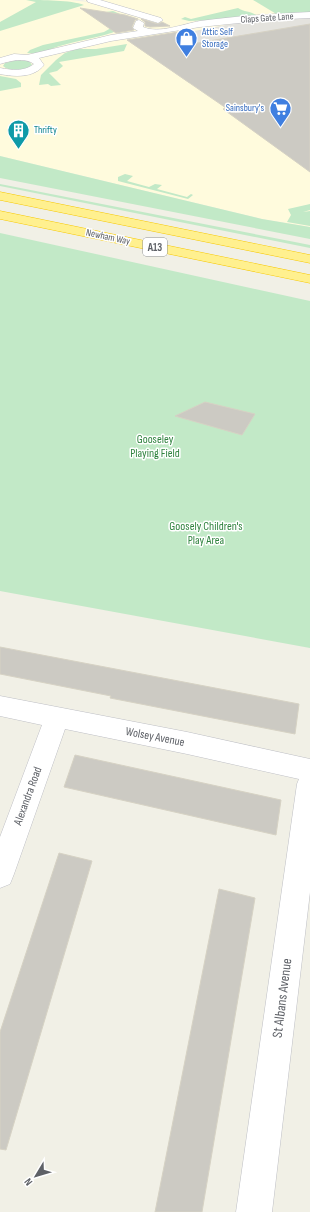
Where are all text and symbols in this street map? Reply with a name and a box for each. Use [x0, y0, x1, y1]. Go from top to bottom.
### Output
street label: Claps Gate Lane [240, 10, 294, 26]
shop icon: Attic Self Storage [173, 25, 199, 58]
place label: Attic Self Storage [201, 26, 233, 50]
supermarket icon: Sainsbury's [267, 95, 293, 128]
place label: Sainsbury's [226, 102, 264, 114]
building icon: Thrifty [5, 117, 31, 150]
place label: Thrifty [34, 124, 57, 136]
street label: Newham Way [85, 226, 131, 248]
road number: A13 [143, 238, 167, 256]
park label: Gooseley Playing Field [130, 432, 180, 461]
park label: Goosely Children's Play Area [169, 519, 243, 548]
street label: Wolsey Avenue [124, 724, 186, 750]
street label: Alexandra Road [10, 765, 46, 828]
street label: St Albans Avenue [269, 957, 295, 1039]
north arrow [16, 1156, 56, 1196]
text: N [22, 1175, 35, 1188]

